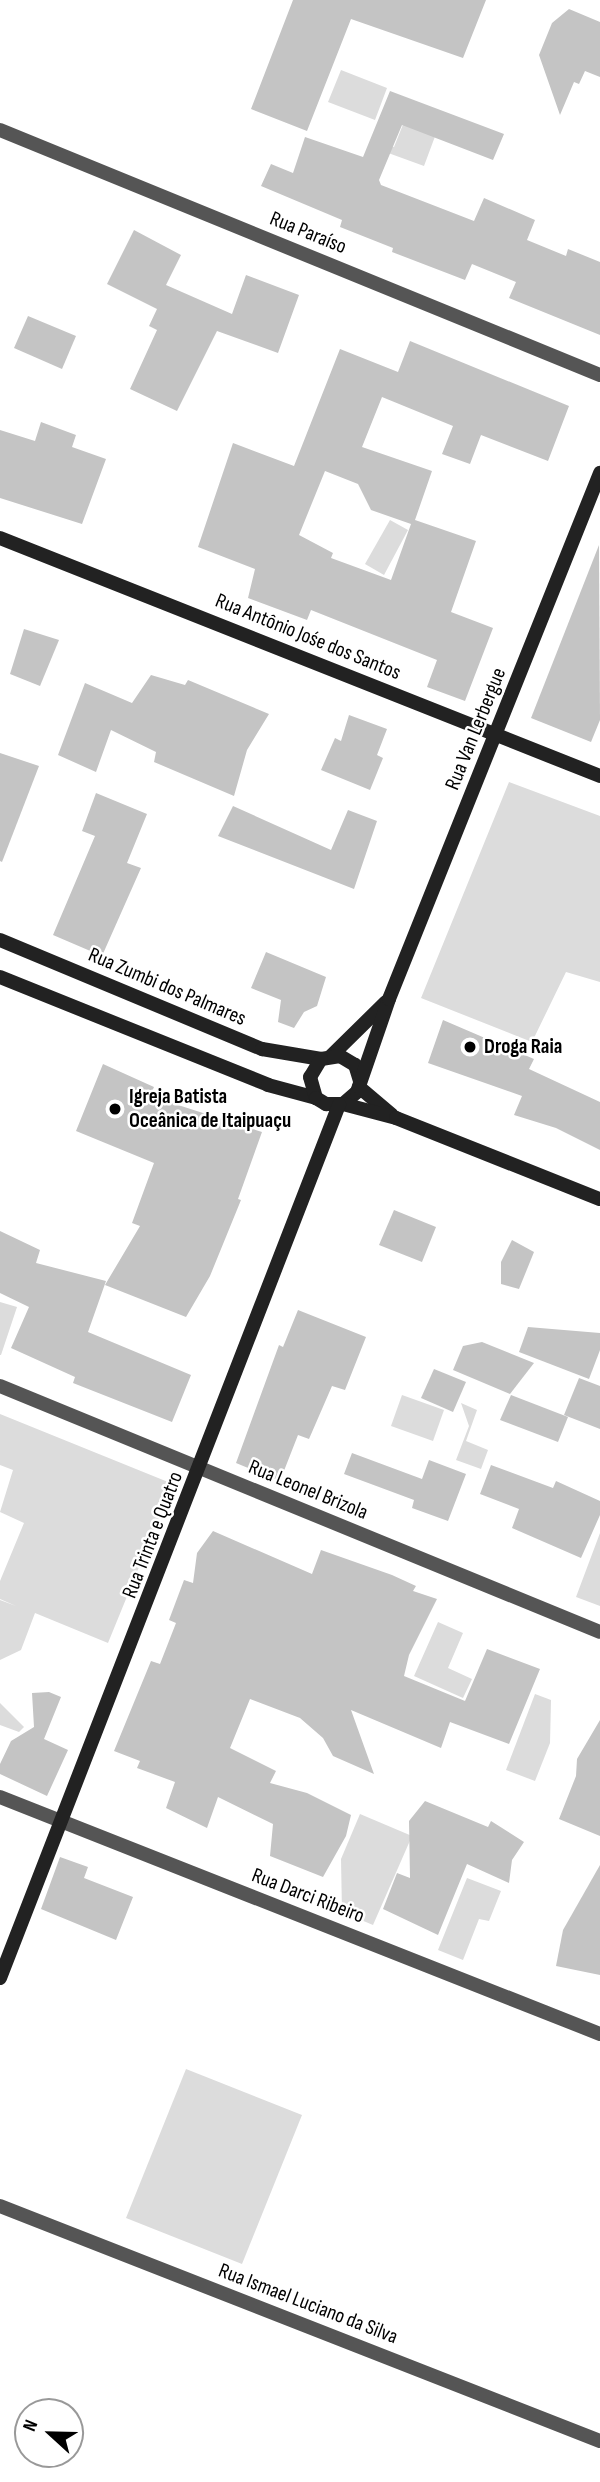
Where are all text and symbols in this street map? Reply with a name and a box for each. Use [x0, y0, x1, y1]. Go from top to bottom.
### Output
street label: Rua Paraíso [266, 206, 350, 260]
street label: Rua Antônio Jośe dos Santos [212, 588, 404, 686]
street label: Rua Van Lerbergue [440, 664, 512, 794]
street label: Rua Zumbi dos Palmares [84, 942, 250, 1032]
place label: Droga Raia [484, 1034, 562, 1060]
marker: Droga Raia [462, 1039, 478, 1055]
place label: Igreja Batista Oceânica de Itaipuaçu [129, 1084, 291, 1134]
marker: Igreja Batista Oceânica de Itaipuaçu [107, 1101, 123, 1117]
street label: Rua Leonel Brizola [245, 1455, 371, 1525]
street label: Rua Trinta e Quatro [117, 1468, 189, 1602]
street label: Rua Darci Ribeiro [248, 1863, 368, 1929]
street label: Rua Ismael Luciano da Silva [215, 2258, 401, 2350]
north arrow [14, 2398, 84, 2468]
text: N [18, 2417, 43, 2435]

